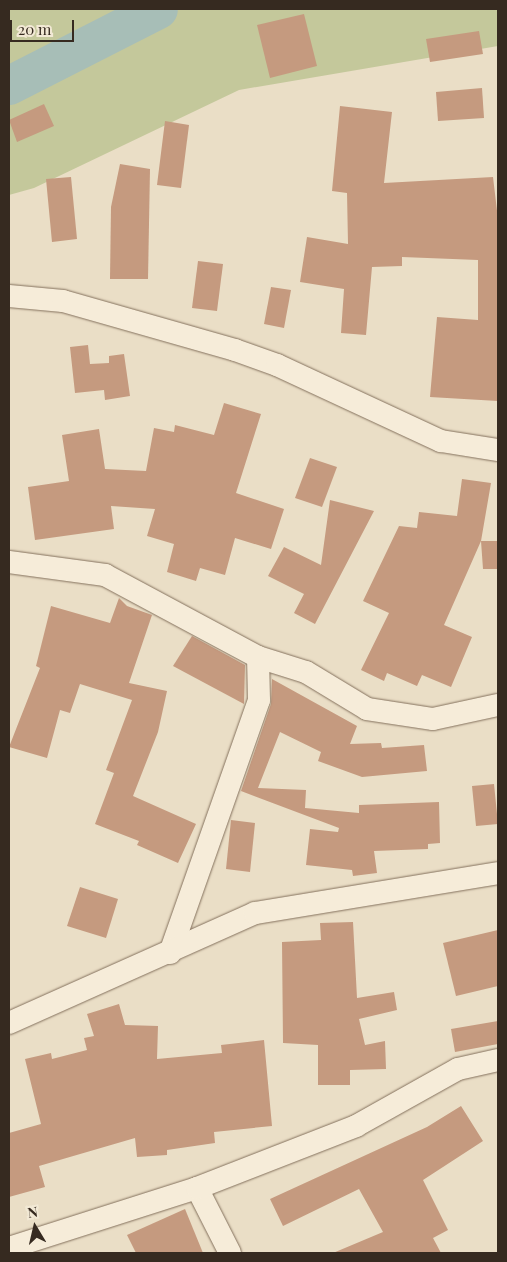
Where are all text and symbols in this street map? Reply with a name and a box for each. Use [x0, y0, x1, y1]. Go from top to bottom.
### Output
scale bar [12, 10, 76, 42]
text: 20 m [18, 19, 51, 39]
north arrow [10, 1202, 60, 1252]
text: N [26, 1202, 39, 1222]

